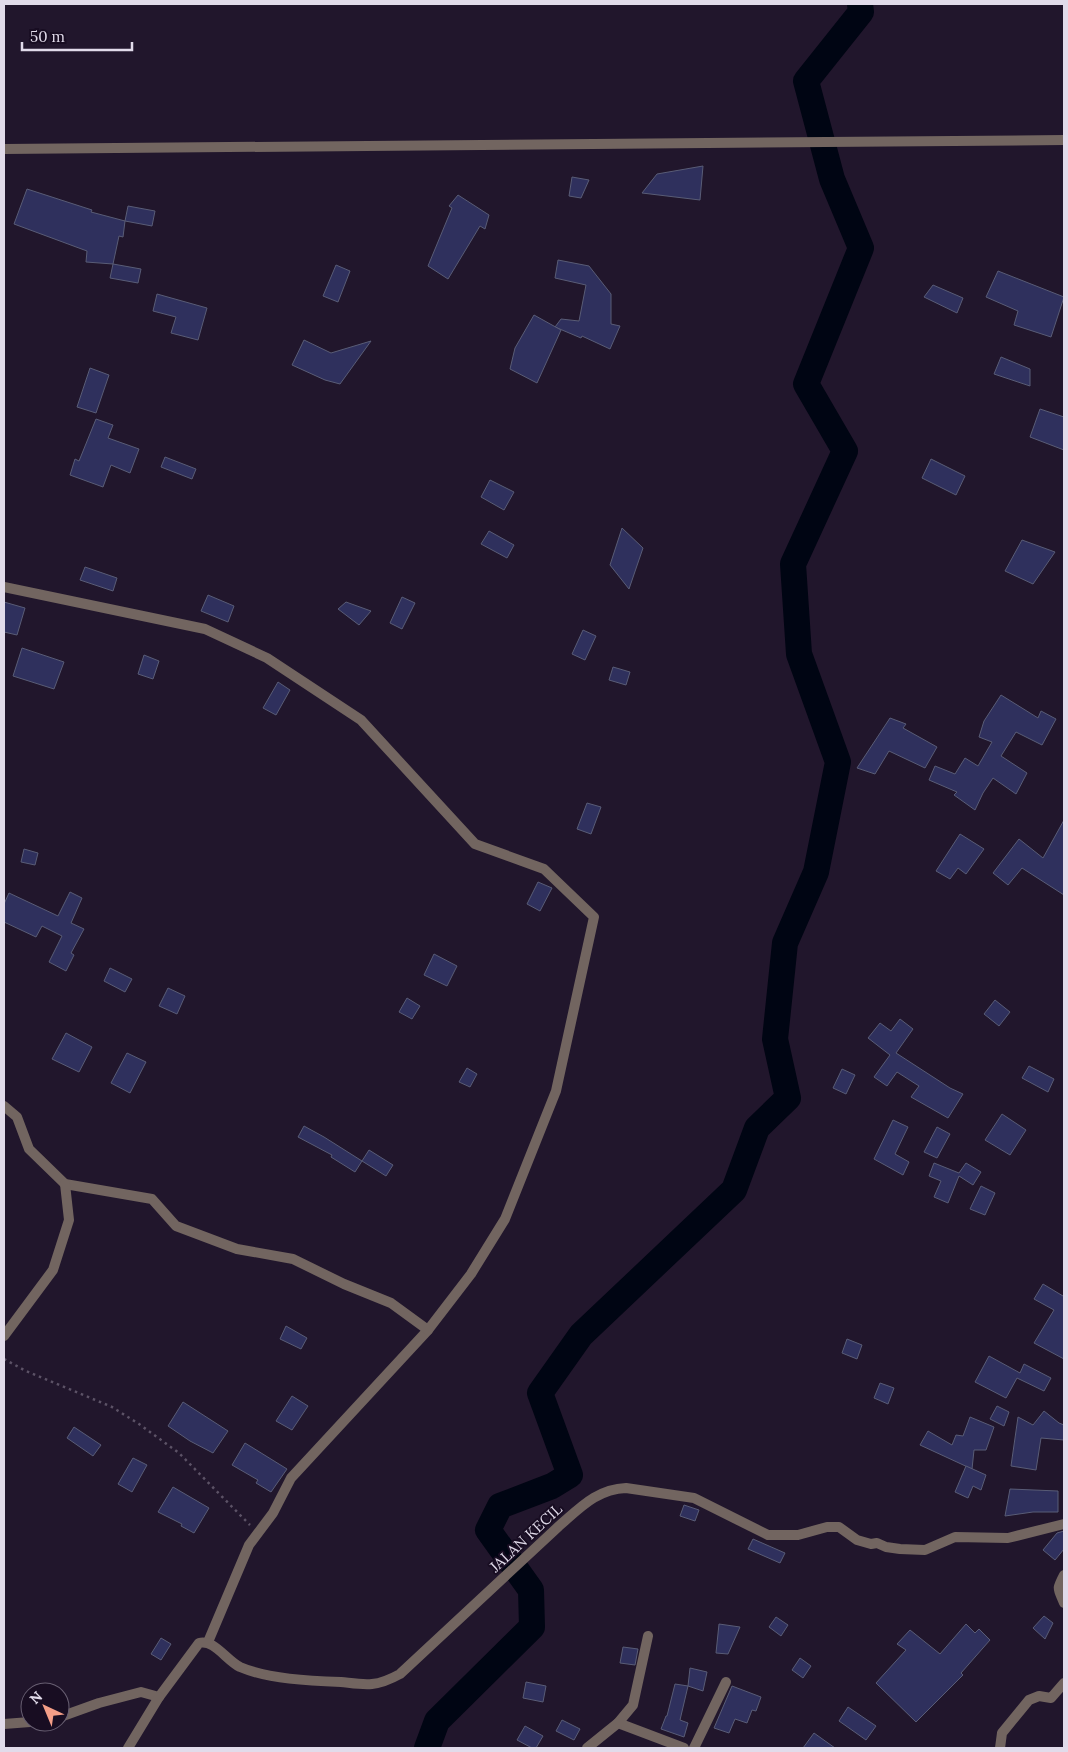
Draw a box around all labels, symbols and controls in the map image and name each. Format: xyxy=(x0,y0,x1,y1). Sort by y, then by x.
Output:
scale bar xyxy=(22,20,132,52)
text: 50 m xyxy=(30,27,65,46)
street label: JALAN KECIL xyxy=(485,1499,566,1577)
north arrow xyxy=(20,1682,70,1732)
text: N xyxy=(26,1687,46,1708)

